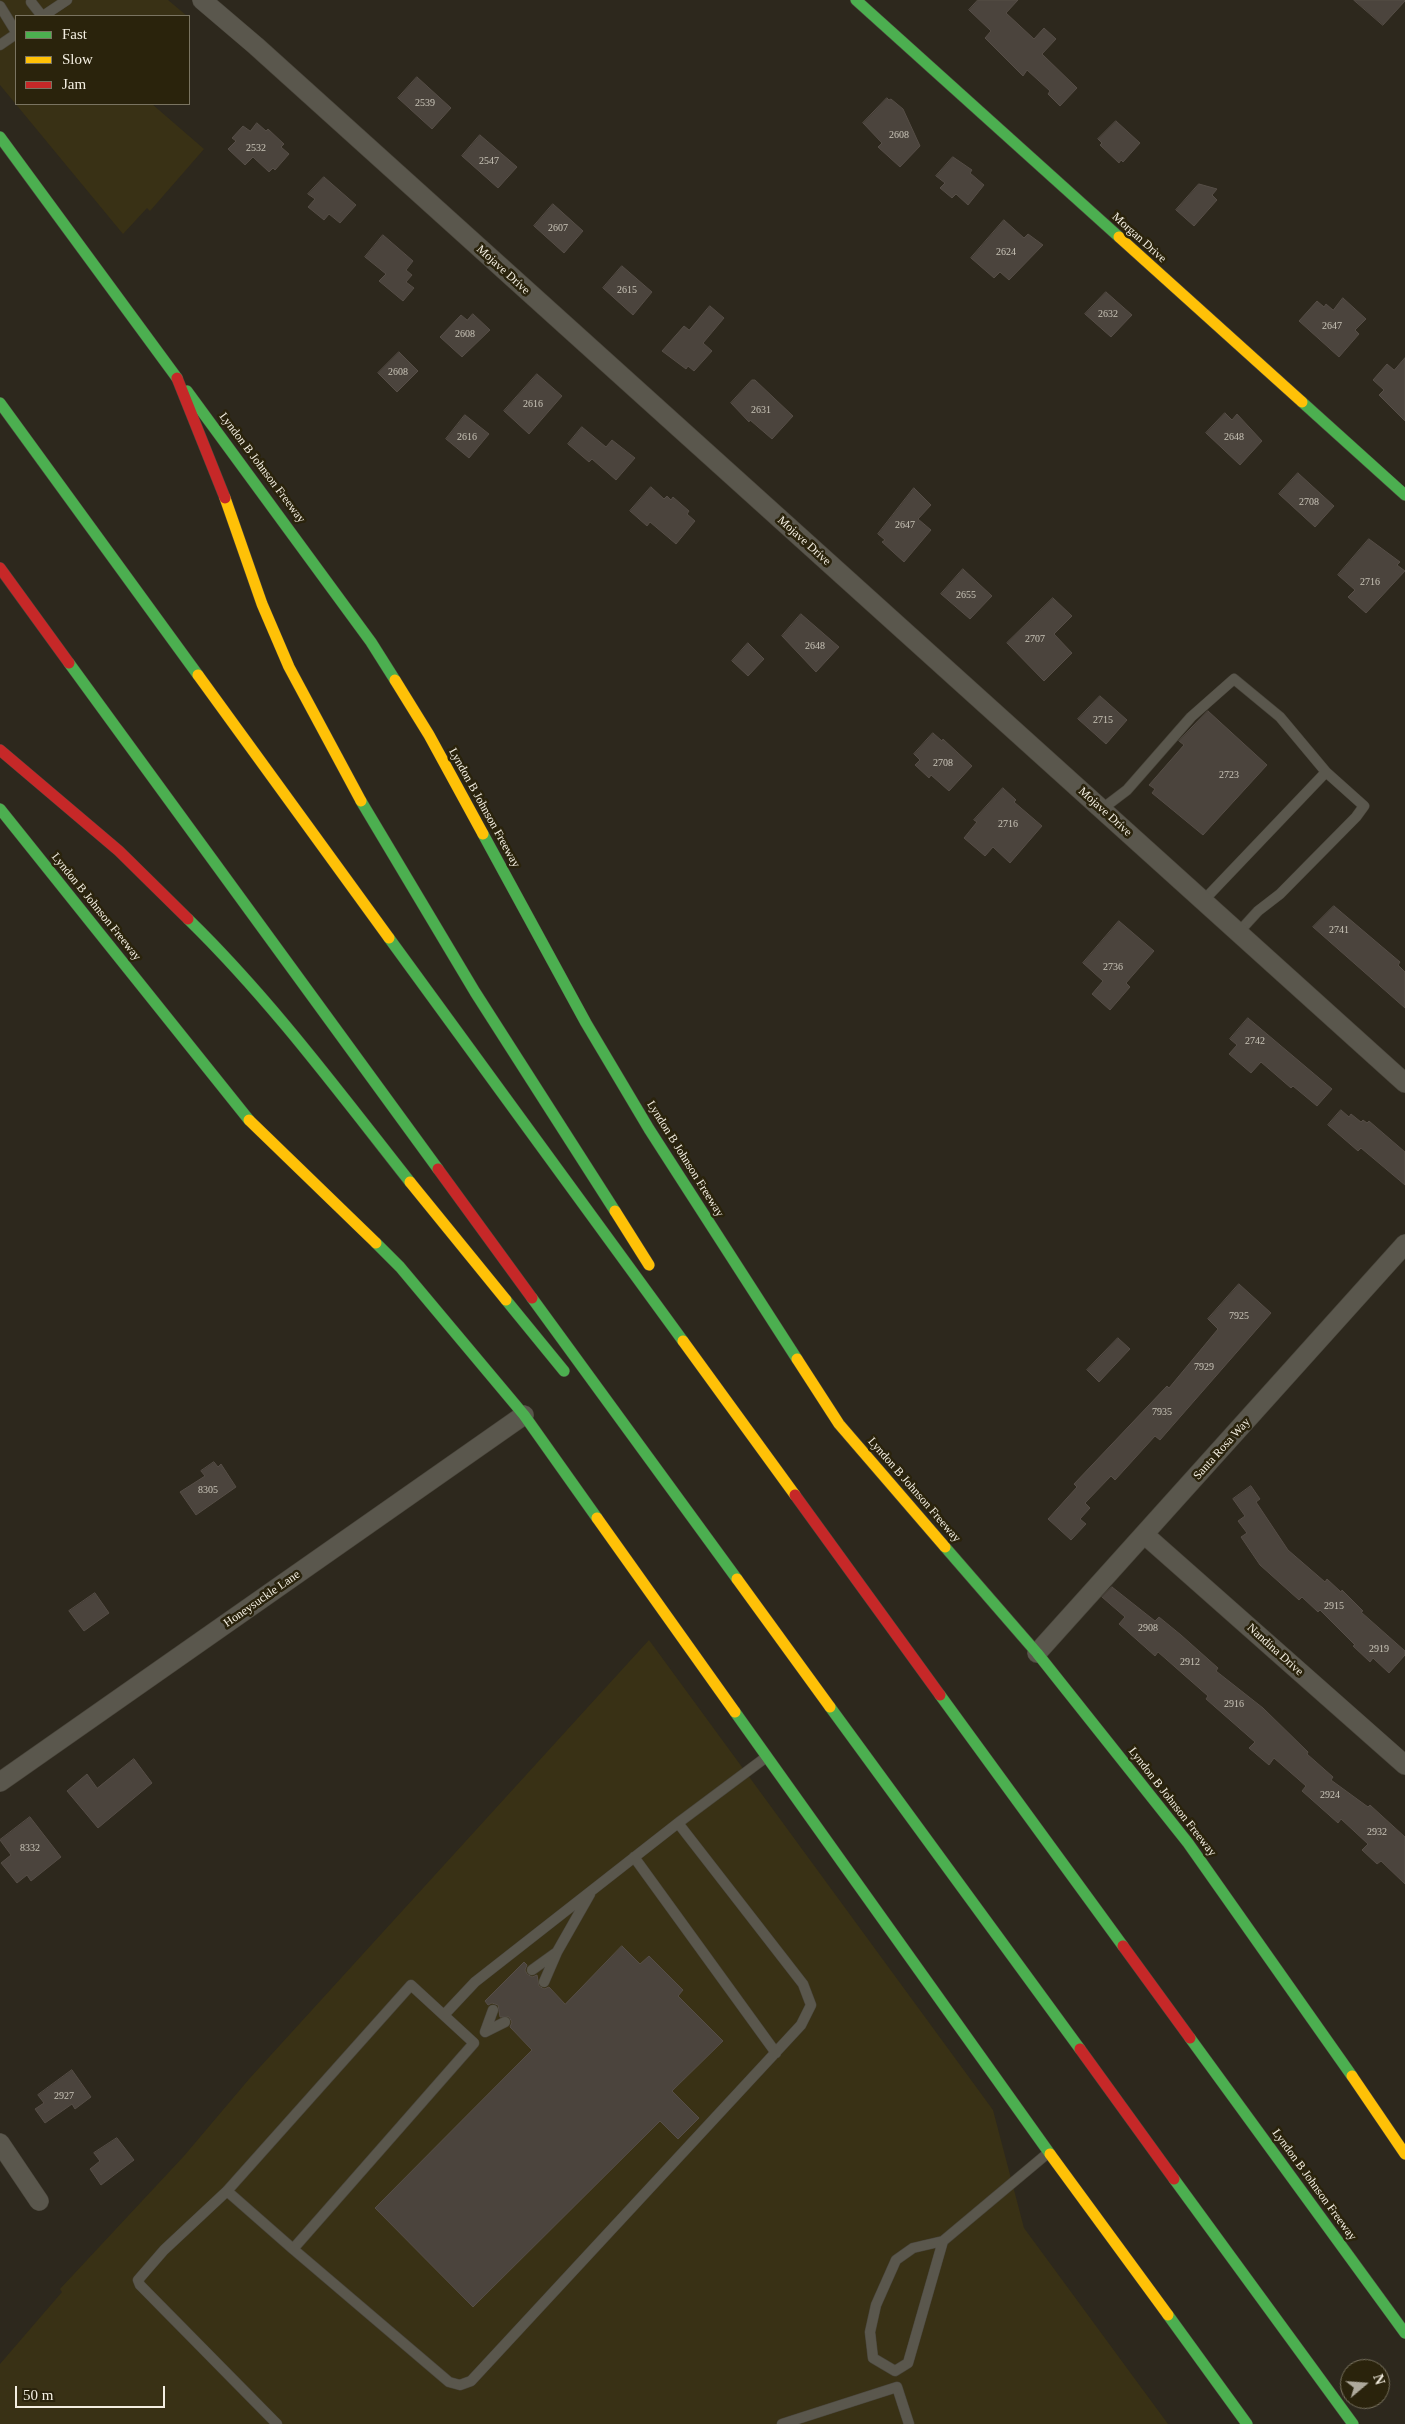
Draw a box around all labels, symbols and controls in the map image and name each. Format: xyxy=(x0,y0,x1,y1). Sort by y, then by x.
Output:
legend xyxy=(15,15,190,105)
text: Fast xyxy=(62,26,87,42)
text: Slow xyxy=(62,51,93,67)
text: Jam xyxy=(62,76,86,92)
house number: 2539 xyxy=(415,97,435,109)
house number: 2608 xyxy=(889,129,909,141)
house number: 2532 xyxy=(246,142,266,154)
house number: 2547 xyxy=(479,155,499,167)
street label: Morgan Drive xyxy=(1109,210,1169,266)
house number: 2607 xyxy=(548,222,568,234)
street label: Mojave Drive xyxy=(473,242,533,298)
house number: 2624 xyxy=(996,246,1016,258)
house number: 2615 xyxy=(617,284,637,296)
house number: 2632 xyxy=(1098,308,1118,320)
house number: 2647 xyxy=(1322,320,1342,332)
house number: 2608 xyxy=(455,328,475,340)
house number: 2608 xyxy=(388,366,408,378)
house number: 2616 xyxy=(523,398,543,410)
house number: 2631 xyxy=(751,404,771,416)
street label: Lyndon B Johnson Freeway xyxy=(216,410,308,526)
house number: 2616 xyxy=(457,431,477,443)
house number: 2648 xyxy=(1224,431,1244,443)
house number: 2708 xyxy=(1299,496,1319,508)
street label: Mojave Drive xyxy=(774,513,834,569)
house number: 2647 xyxy=(895,519,915,531)
house number: 2716 xyxy=(1360,576,1380,588)
house number: 2655 xyxy=(956,589,976,601)
house number: 2707 xyxy=(1025,633,1045,645)
house number: 2648 xyxy=(805,640,825,652)
house number: 2715 xyxy=(1093,714,1113,726)
street label: Lyndon B Johnson Freeway xyxy=(445,746,523,870)
house number: 2708 xyxy=(933,757,953,769)
house number: 2723 xyxy=(1219,769,1239,781)
street label: Mojave Drive xyxy=(1075,784,1135,840)
house number: 2716 xyxy=(998,818,1018,830)
street label: Lyndon B Johnson Freeway xyxy=(48,850,144,964)
house number: 2741 xyxy=(1329,924,1349,936)
house number: 2736 xyxy=(1103,961,1123,973)
house number: 2742 xyxy=(1245,1035,1265,1047)
street label: Lyndon B Johnson Freeway xyxy=(643,1098,727,1220)
house number: 7925 xyxy=(1229,1310,1249,1322)
house number: 7929 xyxy=(1194,1361,1214,1373)
house number: 7935 xyxy=(1152,1406,1172,1418)
street label: Santa Rosa Way xyxy=(1190,1415,1254,1483)
street label: Lyndon B Johnson Freeway xyxy=(865,1435,963,1545)
house number: 8305 xyxy=(198,1484,218,1496)
street label: Honeysuckle Lane xyxy=(221,1567,303,1631)
house number: 2915 xyxy=(1324,1600,1344,1612)
street label: Nandina Drive xyxy=(1244,1621,1306,1679)
house number: 2908 xyxy=(1138,1622,1158,1634)
house number: 2919 xyxy=(1369,1643,1389,1655)
house number: 2912 xyxy=(1180,1656,1200,1668)
house number: 2916 xyxy=(1224,1698,1244,1710)
street label: Lyndon B Johnson Freeway xyxy=(1125,1745,1219,1859)
house number: 2924 xyxy=(1320,1789,1340,1801)
house number: 2932 xyxy=(1367,1826,1387,1838)
house number: 8332 xyxy=(20,1842,40,1854)
house number: 2927 xyxy=(54,2090,74,2102)
street label: Lyndon B Johnson Freeway xyxy=(1269,2126,1359,2244)
north arrow xyxy=(1340,2359,1390,2409)
text: N xyxy=(1370,2372,1387,2387)
scale bar xyxy=(18,2376,168,2408)
text: 50 m xyxy=(23,2387,53,2403)

